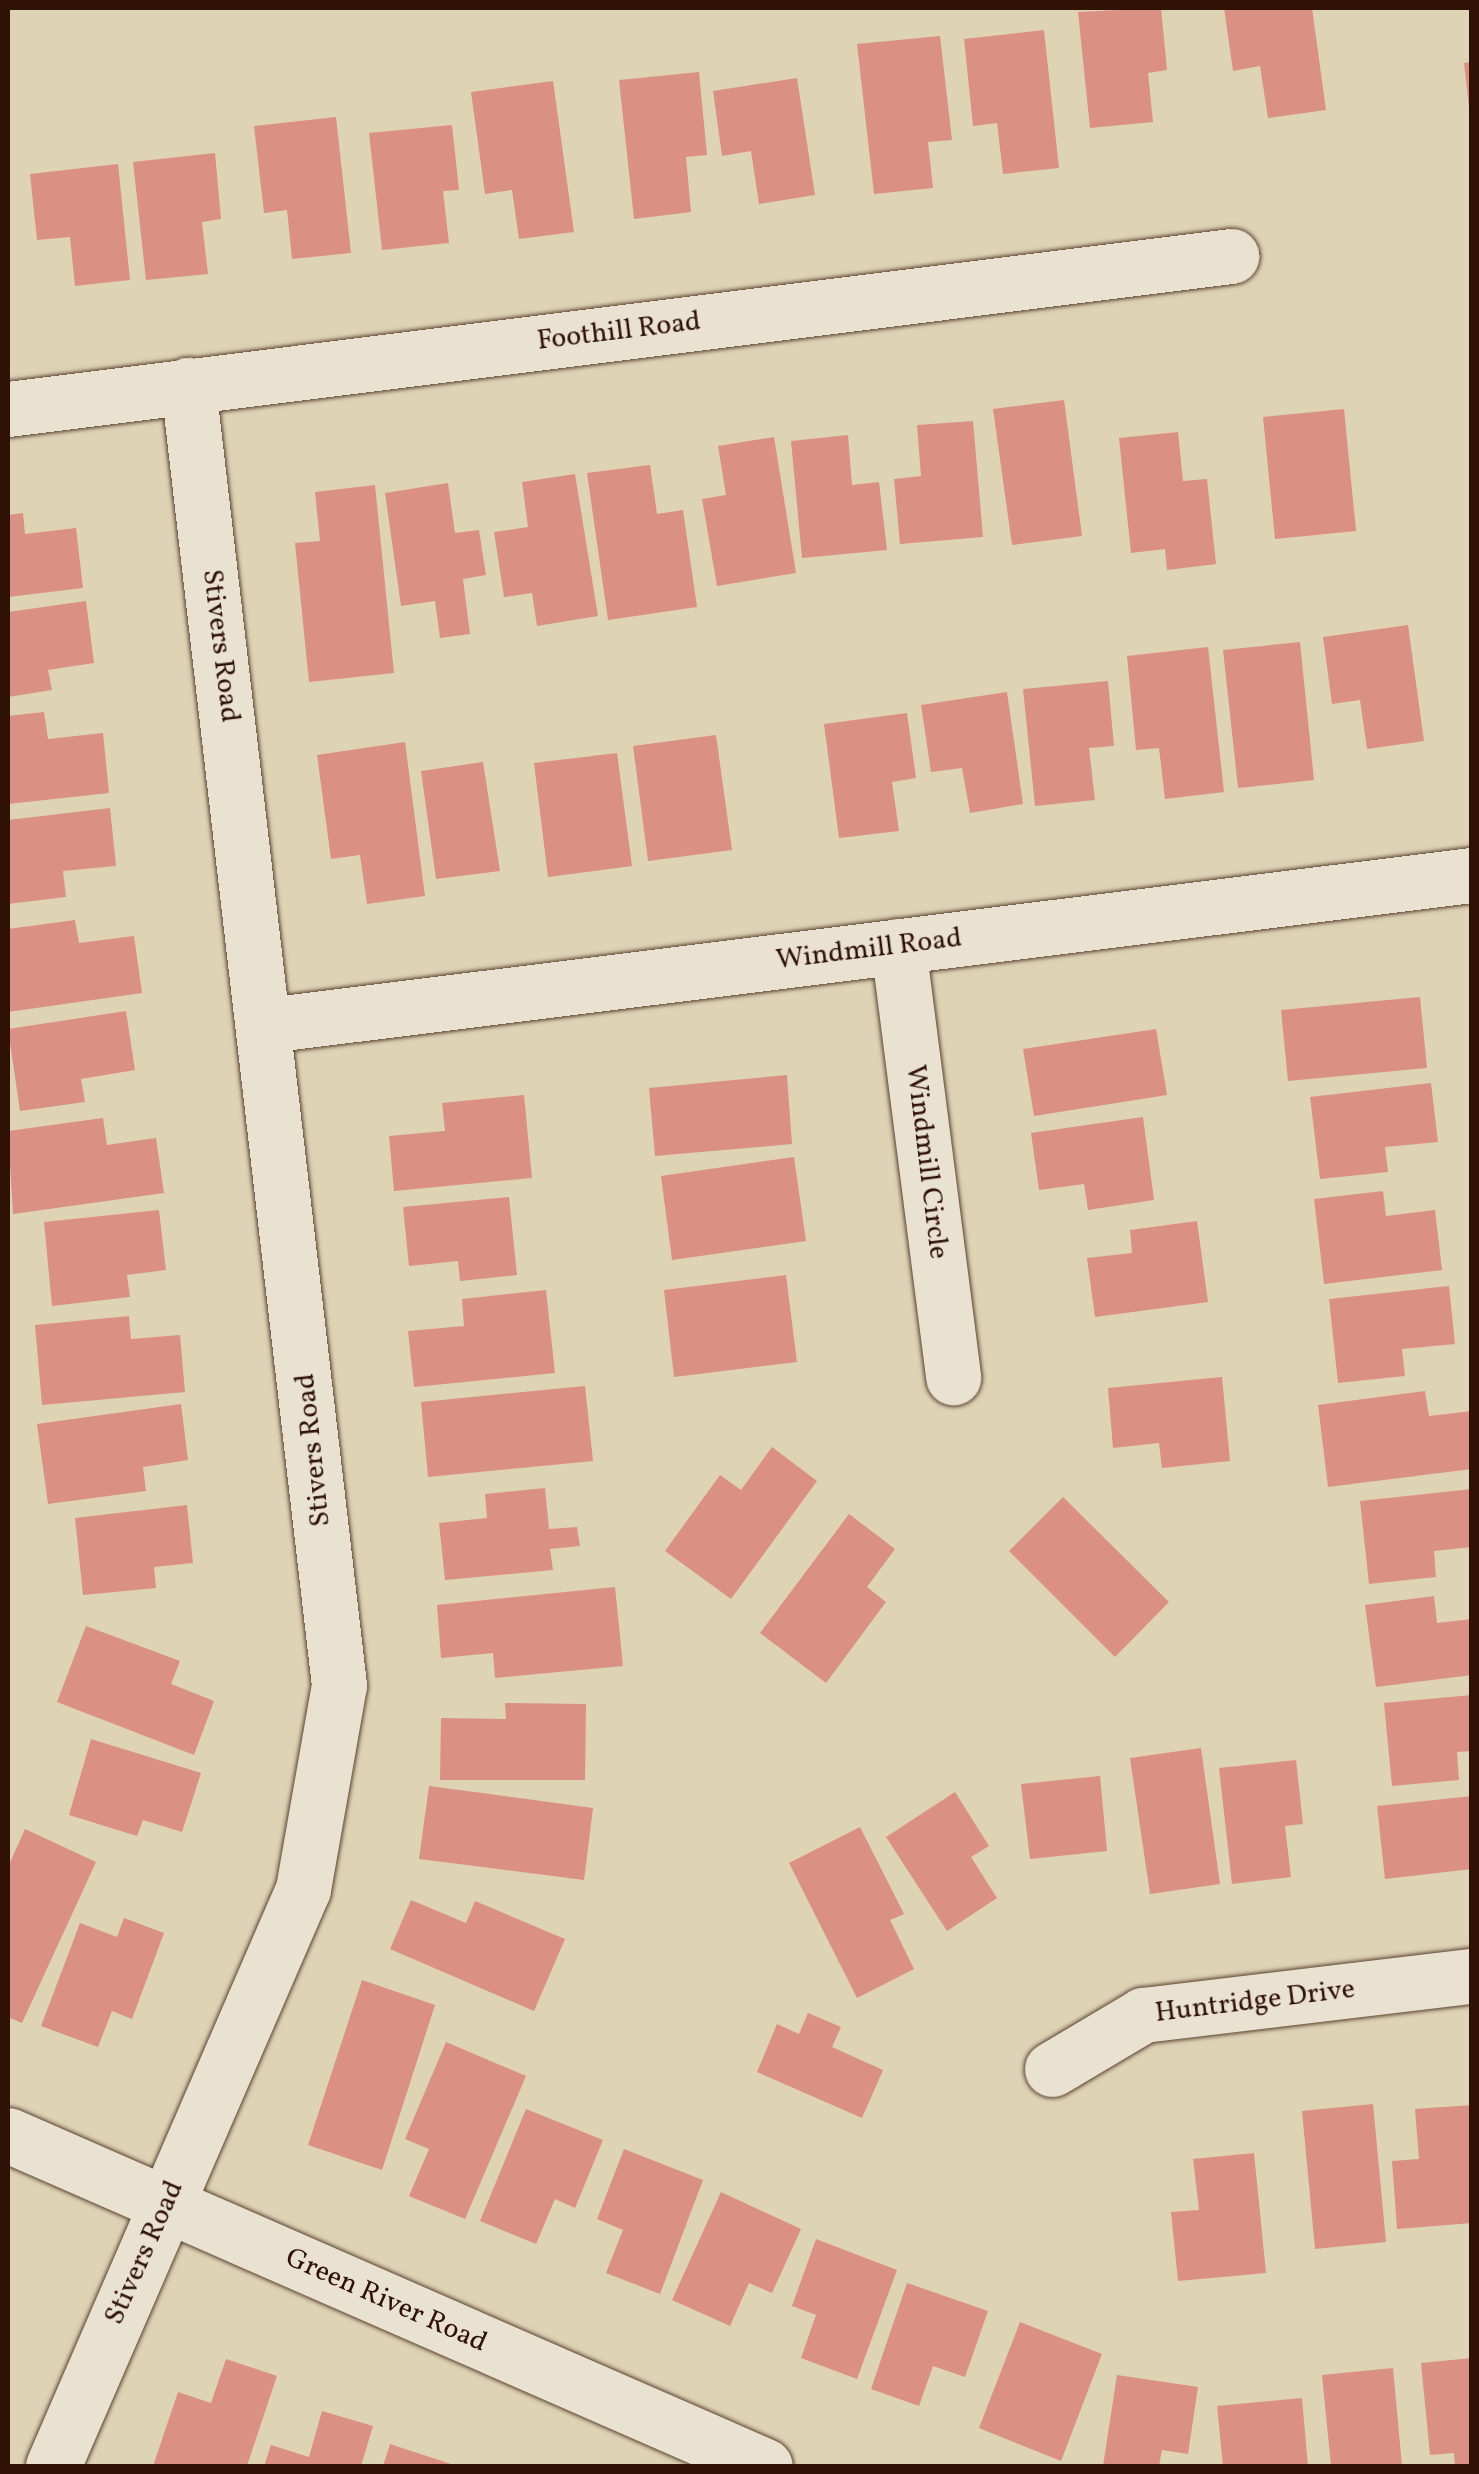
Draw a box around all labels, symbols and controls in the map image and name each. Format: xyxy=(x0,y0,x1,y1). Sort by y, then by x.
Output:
street label: Foothill Road xyxy=(535,305,703,359)
street label: Stivers Road xyxy=(194,568,246,724)
street label: Windmill Road xyxy=(774,922,964,978)
street label: Windmill Circle xyxy=(897,1063,955,1261)
street label: Stivers Road xyxy=(289,1372,339,1528)
street label: Huntridge Drive xyxy=(1153,1973,1357,2031)
street label: Stivers Road xyxy=(98,2176,192,2330)
street label: Green River Road xyxy=(280,2242,492,2360)

